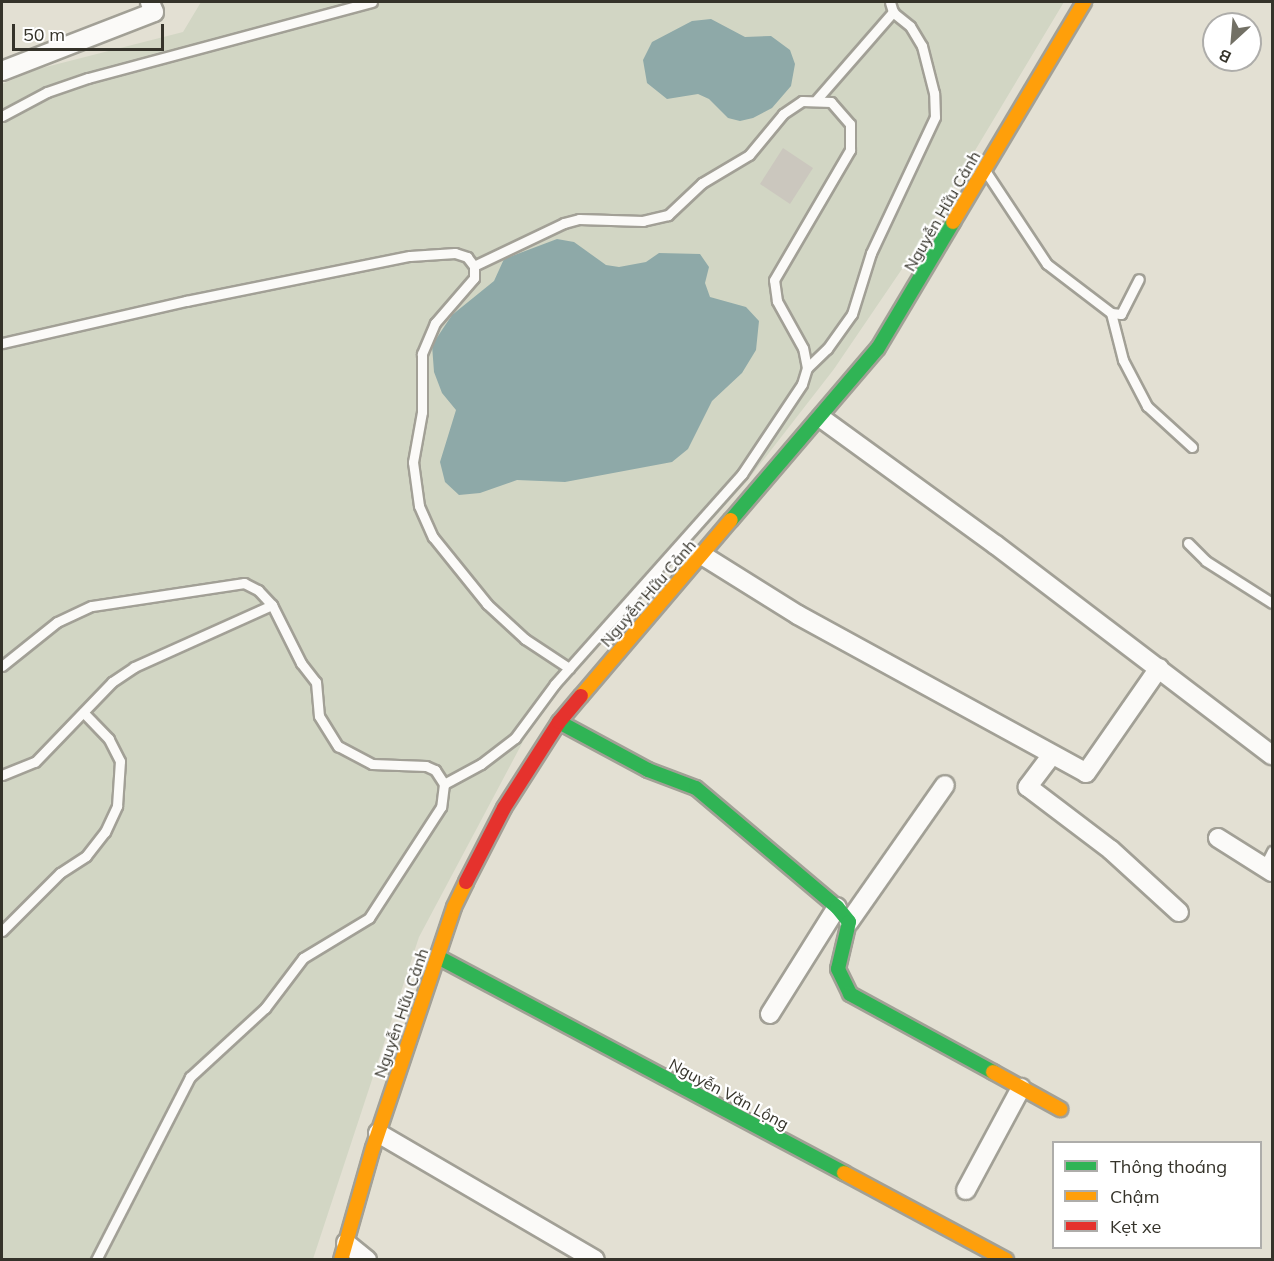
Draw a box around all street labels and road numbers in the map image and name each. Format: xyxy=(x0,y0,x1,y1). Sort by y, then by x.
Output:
street label: Nguyễn Hữu Cảnh xyxy=(900,147,984,275)
street label: Nguyễn Hữu Cảnh xyxy=(596,536,700,650)
street label: Nguyễn Hữu Cảnh xyxy=(370,946,432,1080)
street label: Nguyễn Văn Lộng xyxy=(666,1054,792,1134)

